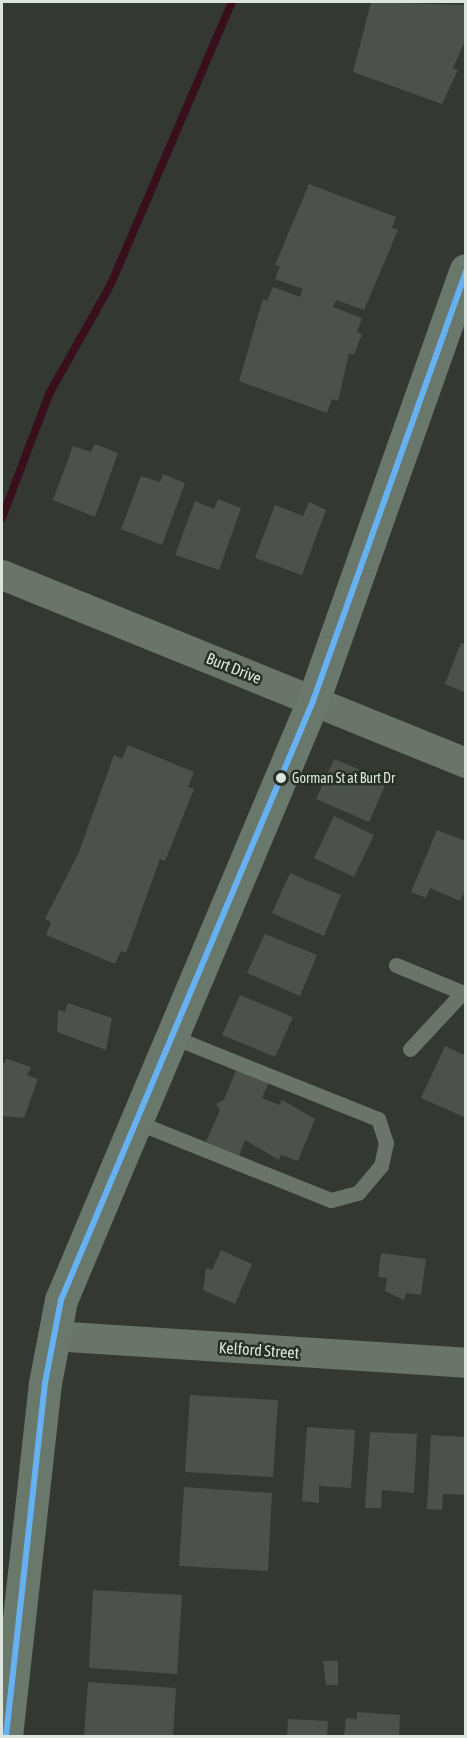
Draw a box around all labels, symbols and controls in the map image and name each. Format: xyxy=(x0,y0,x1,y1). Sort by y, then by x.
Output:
street label: Burt Drive xyxy=(204,648,264,688)
place label: Gorman St at Burt Dr xyxy=(292,770,395,786)
marker: Gorman St at Burt Dr xyxy=(275,772,287,784)
street label: Kelford Street xyxy=(218,1338,300,1362)

